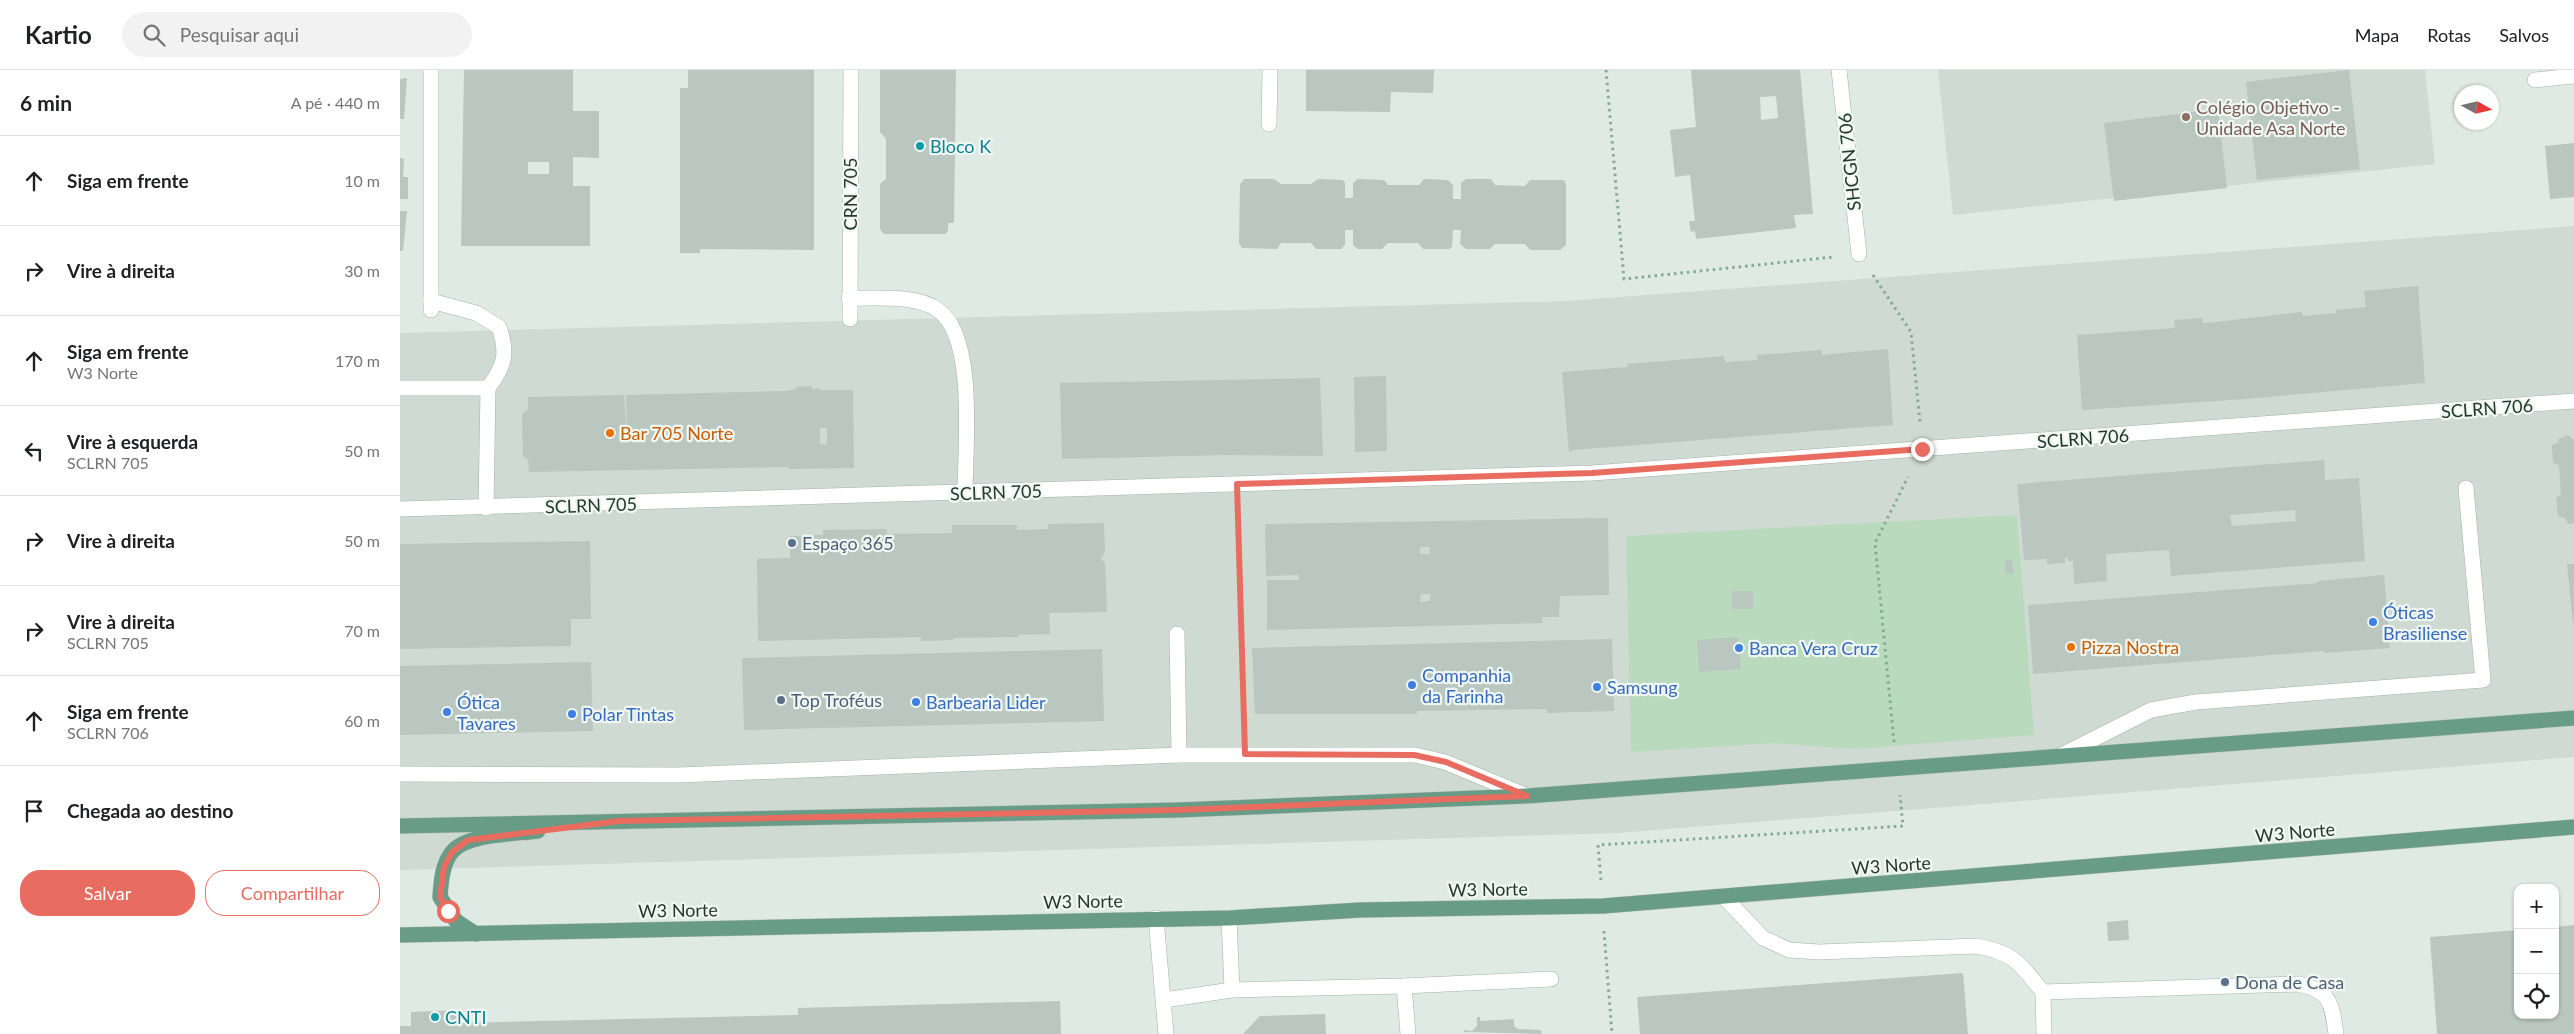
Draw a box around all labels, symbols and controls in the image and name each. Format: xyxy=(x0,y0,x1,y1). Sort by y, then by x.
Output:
search box xyxy=(122,12,472,57)
text: Kartio xyxy=(25,20,92,49)
icon: search xyxy=(140,21,168,49)
text: Pesquisar aqui xyxy=(180,23,299,46)
text: Mapa xyxy=(2355,24,2399,46)
text: Rotas xyxy=(2427,24,2471,46)
text: Salvos xyxy=(2499,24,2549,46)
north arrow xyxy=(2454,85,2499,130)
text: 6 min xyxy=(20,90,72,115)
text: A pé · 440 m xyxy=(291,93,380,112)
place label: Colégio Objetivo - Unidade Asa Norte xyxy=(2196,96,2346,139)
marker: Colégio Objetivo - Unidade Asa Norte xyxy=(2180,111,2192,123)
street label: SHCGN 706 xyxy=(1833,112,1865,212)
place label: Bloco K xyxy=(930,135,991,157)
marker: Bloco K xyxy=(914,140,926,152)
street label: CRN 705 xyxy=(839,158,861,230)
icon: ahead xyxy=(20,167,48,195)
text: Siga em frente xyxy=(67,169,189,192)
text: 10 m xyxy=(344,171,380,190)
icon: right xyxy=(20,257,48,285)
text: Vire à direita xyxy=(67,259,175,282)
text: 30 m xyxy=(344,261,380,280)
text: Siga em frente xyxy=(67,340,189,363)
icon: ahead xyxy=(20,347,48,375)
text: 170 m xyxy=(335,351,380,370)
text: W3 Norte xyxy=(67,363,138,382)
street label: SCLRN 706 xyxy=(2440,394,2534,422)
place label: Bar 705 Norte xyxy=(620,422,733,444)
street label: SCLRN 706 xyxy=(2036,424,2130,452)
marker: Bar 705 Norte xyxy=(604,427,616,439)
text: Vire à esquerda xyxy=(67,430,198,453)
icon: left xyxy=(20,437,48,465)
route end xyxy=(1911,438,1934,461)
text: 50 m xyxy=(344,441,380,460)
text: SCLRN 705 xyxy=(67,453,149,472)
street label: SCLRN 705 xyxy=(950,479,1042,505)
street label: SCLRN 705 xyxy=(545,492,637,518)
icon: right xyxy=(20,527,48,555)
text: Vire à direita xyxy=(67,529,175,552)
text: 50 m xyxy=(344,531,380,550)
place label: Espaço 365 xyxy=(802,532,894,554)
marker: Espaço 365 xyxy=(786,537,798,549)
place label: Óticas Brasiliense xyxy=(2383,601,2467,644)
text: Vire à direita xyxy=(67,610,175,633)
marker: Óticas Brasiliense xyxy=(2367,616,2379,628)
icon: right xyxy=(20,617,48,645)
text: 70 m xyxy=(344,621,380,640)
text: SCLRN 705 xyxy=(67,633,149,652)
place label: Pizza Nostra xyxy=(2081,636,2179,658)
place label: Banca Vera Cruz xyxy=(1749,637,1878,659)
marker: Pizza Nostra xyxy=(2065,641,2077,653)
marker: Banca Vera Cruz xyxy=(1733,642,1745,654)
place label: Companhia da Farinha xyxy=(1422,664,1511,707)
place label: Samsung xyxy=(1607,676,1678,698)
marker: Companhia da Farinha xyxy=(1406,679,1418,691)
marker: Samsung xyxy=(1591,681,1603,693)
place label: Top Troféus xyxy=(791,689,882,711)
place label: Ótica Tavares xyxy=(457,691,516,734)
place label: Barbearia Lider xyxy=(926,691,1046,713)
marker: Top Troféus xyxy=(775,694,787,706)
marker: Barbearia Lider xyxy=(910,696,922,708)
text: Siga em frente xyxy=(67,700,189,723)
place label: Polar Tintas xyxy=(582,703,674,725)
marker: Ótica Tavares xyxy=(441,706,453,718)
icon: ahead xyxy=(20,707,48,735)
marker: Polar Tintas xyxy=(566,708,578,720)
text: 60 m xyxy=(344,711,380,730)
text: SCLRN 706 xyxy=(67,723,149,742)
icon: arrive xyxy=(20,797,48,825)
text: Chegada ao destino xyxy=(67,799,233,822)
street label: W3 Norte xyxy=(2254,818,2336,846)
street label: W3 Norte xyxy=(1850,851,1932,879)
button: Salvar xyxy=(20,870,195,916)
button: Compartilhar xyxy=(205,870,380,916)
street label: W3 Norte xyxy=(1448,877,1528,901)
map controls xyxy=(2514,884,2559,1019)
button: + xyxy=(2514,884,2559,929)
street label: W3 Norte xyxy=(1043,889,1123,913)
street label: W3 Norte xyxy=(638,898,718,922)
route start xyxy=(437,900,460,923)
button: − xyxy=(2514,929,2559,974)
place label: Dona de Casa xyxy=(2235,971,2344,993)
button: locate xyxy=(2514,974,2559,1019)
marker: Dona de Casa xyxy=(2219,976,2231,988)
place label: CNTI xyxy=(445,1006,486,1028)
marker: CNTI xyxy=(429,1011,441,1023)

